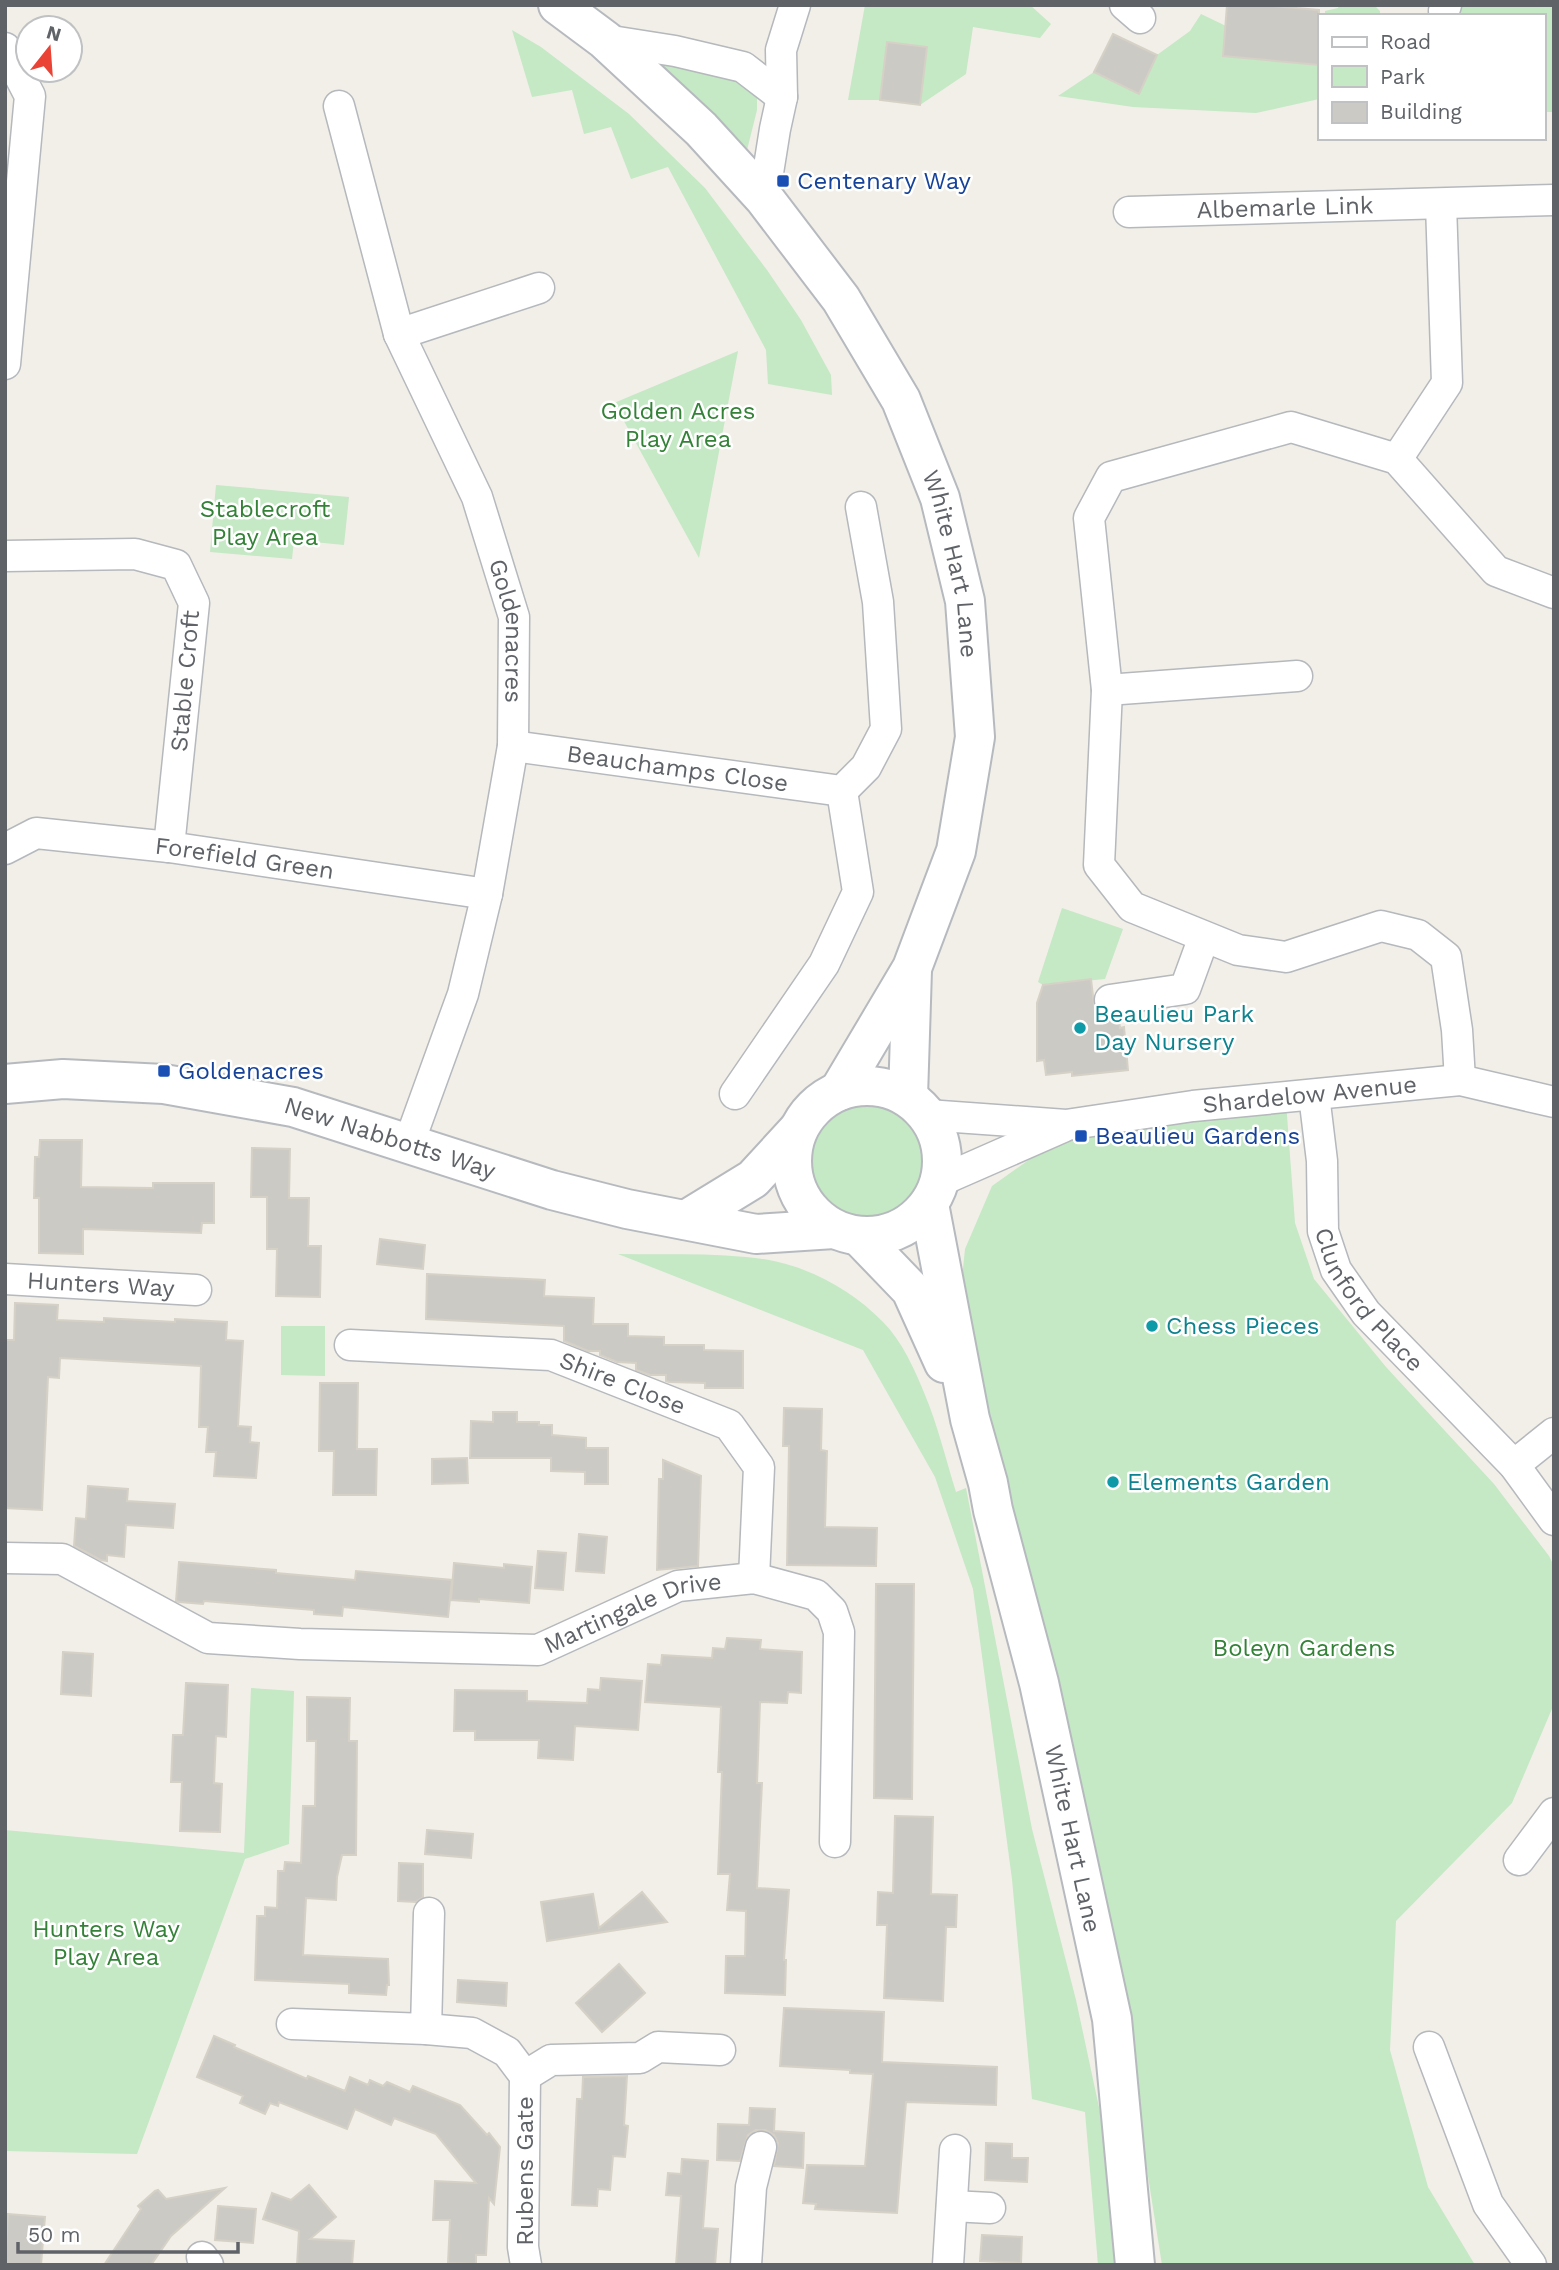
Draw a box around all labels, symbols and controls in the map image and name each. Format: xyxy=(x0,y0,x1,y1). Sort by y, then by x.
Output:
north arrow xyxy=(14,14,84,84)
legend xyxy=(1318,14,1545,140)
text: N xyxy=(44,20,64,46)
text: Road xyxy=(1380,29,1431,54)
text: Park xyxy=(1380,64,1425,89)
text: Building xyxy=(1380,99,1462,124)
place label: Centenary Way xyxy=(797,167,972,195)
marker: Centenary Way xyxy=(775,173,791,189)
street label: Albemarle Link xyxy=(1196,191,1374,224)
park label: Golden Acres Play Area xyxy=(600,397,756,453)
street label: White Hart Lane xyxy=(916,466,983,659)
park label: Stablecroft Play Area xyxy=(200,495,330,551)
street label: Goldenacres xyxy=(483,556,528,703)
street label: Stable Croft xyxy=(165,609,205,753)
street label: Beauchamps Close xyxy=(565,739,790,798)
street label: Forefield Green xyxy=(154,832,336,885)
place label: Beaulieu Park Day Nursery xyxy=(1094,1000,1254,1056)
marker: Beaulieu Park Day Nursery xyxy=(1072,1020,1088,1036)
place label: Goldenacres xyxy=(178,1057,324,1085)
marker: Goldenacres xyxy=(156,1063,172,1079)
street label: Shardelow Avenue xyxy=(1201,1070,1418,1119)
street label: New Nabbotts Way xyxy=(281,1091,500,1185)
place label: Beaulieu Gardens xyxy=(1095,1122,1300,1150)
marker: Beaulieu Gardens xyxy=(1073,1128,1089,1144)
street label: Clunford Place xyxy=(1309,1224,1429,1377)
street label: Hunters Way xyxy=(26,1266,176,1303)
place label: Chess Pieces xyxy=(1166,1312,1319,1340)
marker: Chess Pieces xyxy=(1144,1318,1160,1334)
street label: Shire Close xyxy=(555,1346,689,1420)
place label: Elements Garden xyxy=(1127,1468,1330,1496)
marker: Elements Garden xyxy=(1105,1474,1121,1490)
street label: Martingale Drive xyxy=(539,1568,723,1659)
park label: Boleyn Gardens xyxy=(1213,1634,1395,1662)
street label: White Hart Lane xyxy=(1039,1742,1107,1935)
park label: Hunters Way Play Area xyxy=(32,1915,180,1971)
street label: Rubens Gate xyxy=(511,2096,539,2246)
scale bar xyxy=(18,2210,238,2254)
text: 50 m xyxy=(28,2222,80,2247)

